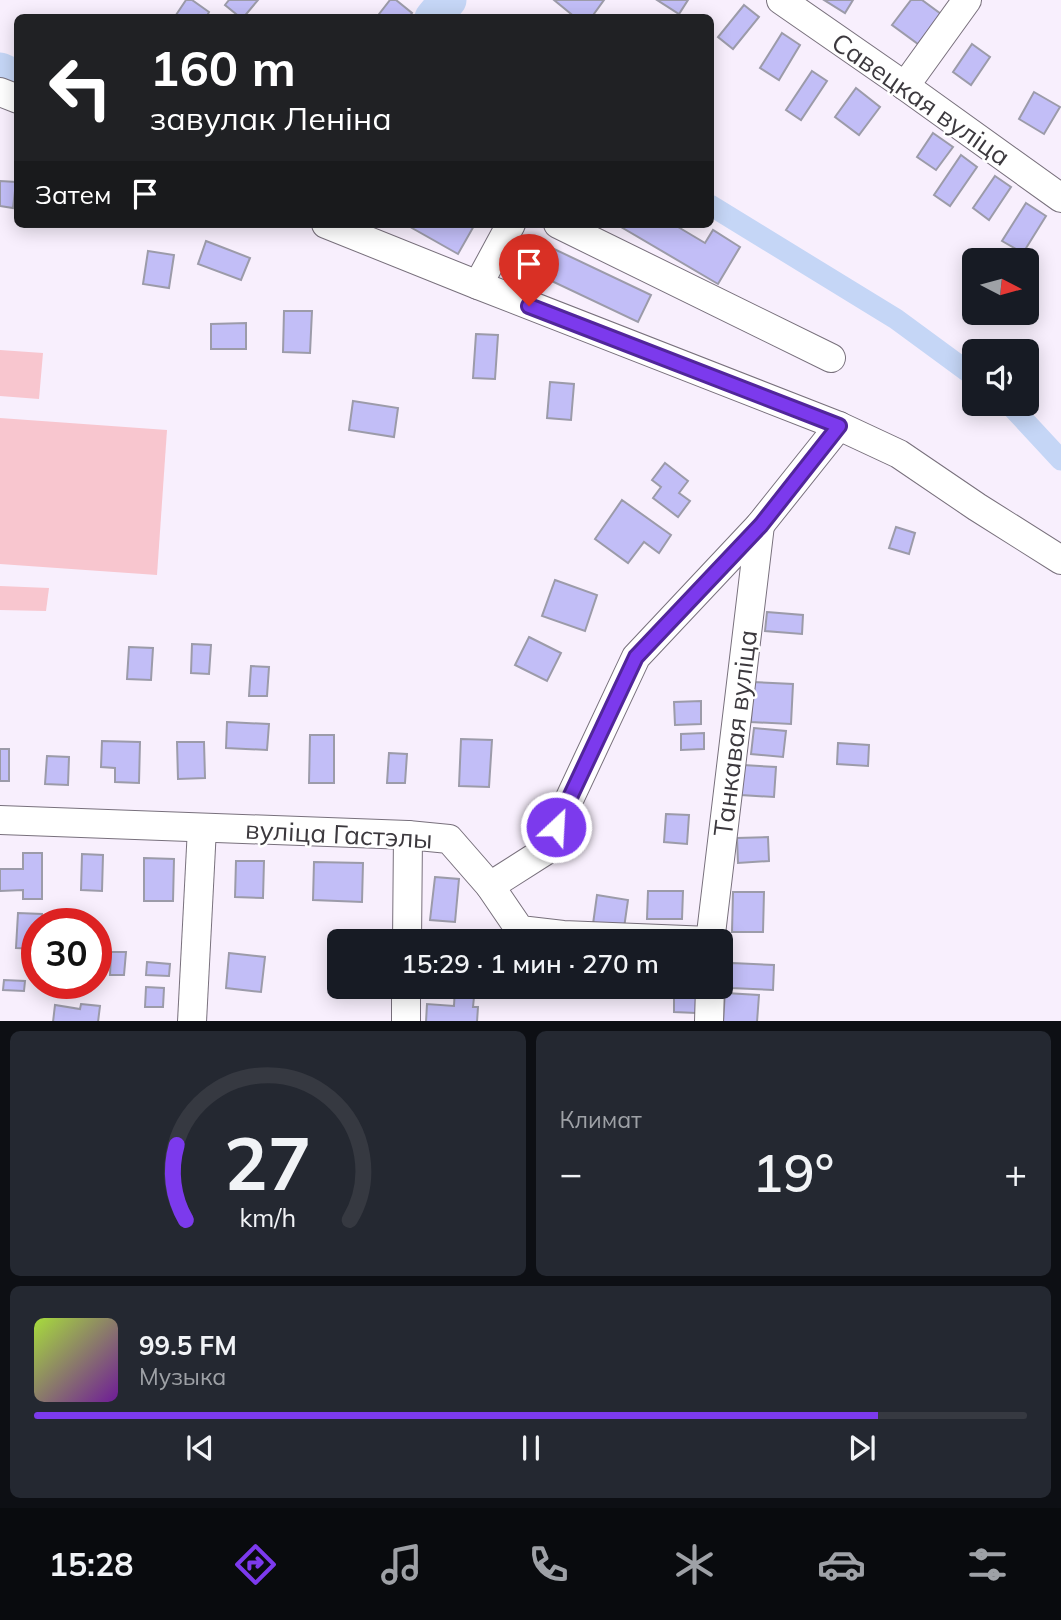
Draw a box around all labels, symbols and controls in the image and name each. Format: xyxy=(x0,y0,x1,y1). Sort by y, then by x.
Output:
street label: Савецкая вуліца xyxy=(825,25,1017,173)
text: 160 m xyxy=(150,37,296,98)
icon: left xyxy=(35,42,126,133)
text: завулак Леніна xyxy=(150,98,392,138)
icon: arrive xyxy=(126,175,164,213)
text: Затем xyxy=(35,178,112,211)
pin xyxy=(499,234,559,306)
icon: arrive xyxy=(510,245,548,283)
north arrow xyxy=(962,248,1040,326)
map controls xyxy=(962,248,1039,416)
button: sound xyxy=(962,339,1039,416)
street label: Танкавая вуліца xyxy=(706,628,764,838)
position arrow xyxy=(519,790,593,864)
street label: вуліца Гастэлы xyxy=(244,813,434,855)
speed limit sign: 30 xyxy=(21,908,112,999)
text: 15:29 · 1 мин · 270 m xyxy=(401,947,659,980)
text: Климат xyxy=(560,1105,642,1134)
text: 27 xyxy=(224,1117,311,1208)
text: 19° xyxy=(752,1140,834,1205)
text: − xyxy=(560,1149,582,1197)
text: + xyxy=(1004,1149,1027,1197)
text: km/h xyxy=(239,1201,296,1232)
text: 99.5 FM xyxy=(139,1329,237,1362)
text: Музыка xyxy=(139,1362,226,1391)
icon: previous xyxy=(181,1429,219,1467)
icon: pause xyxy=(512,1429,550,1467)
icon: next xyxy=(843,1429,881,1467)
icon: directions xyxy=(231,1540,280,1589)
icon: music xyxy=(377,1540,426,1589)
icon: phone xyxy=(524,1540,573,1589)
icon: climate xyxy=(670,1540,719,1589)
icon: car xyxy=(817,1540,866,1589)
icon: filters xyxy=(963,1540,1012,1589)
text: 15:28 xyxy=(49,1544,133,1584)

